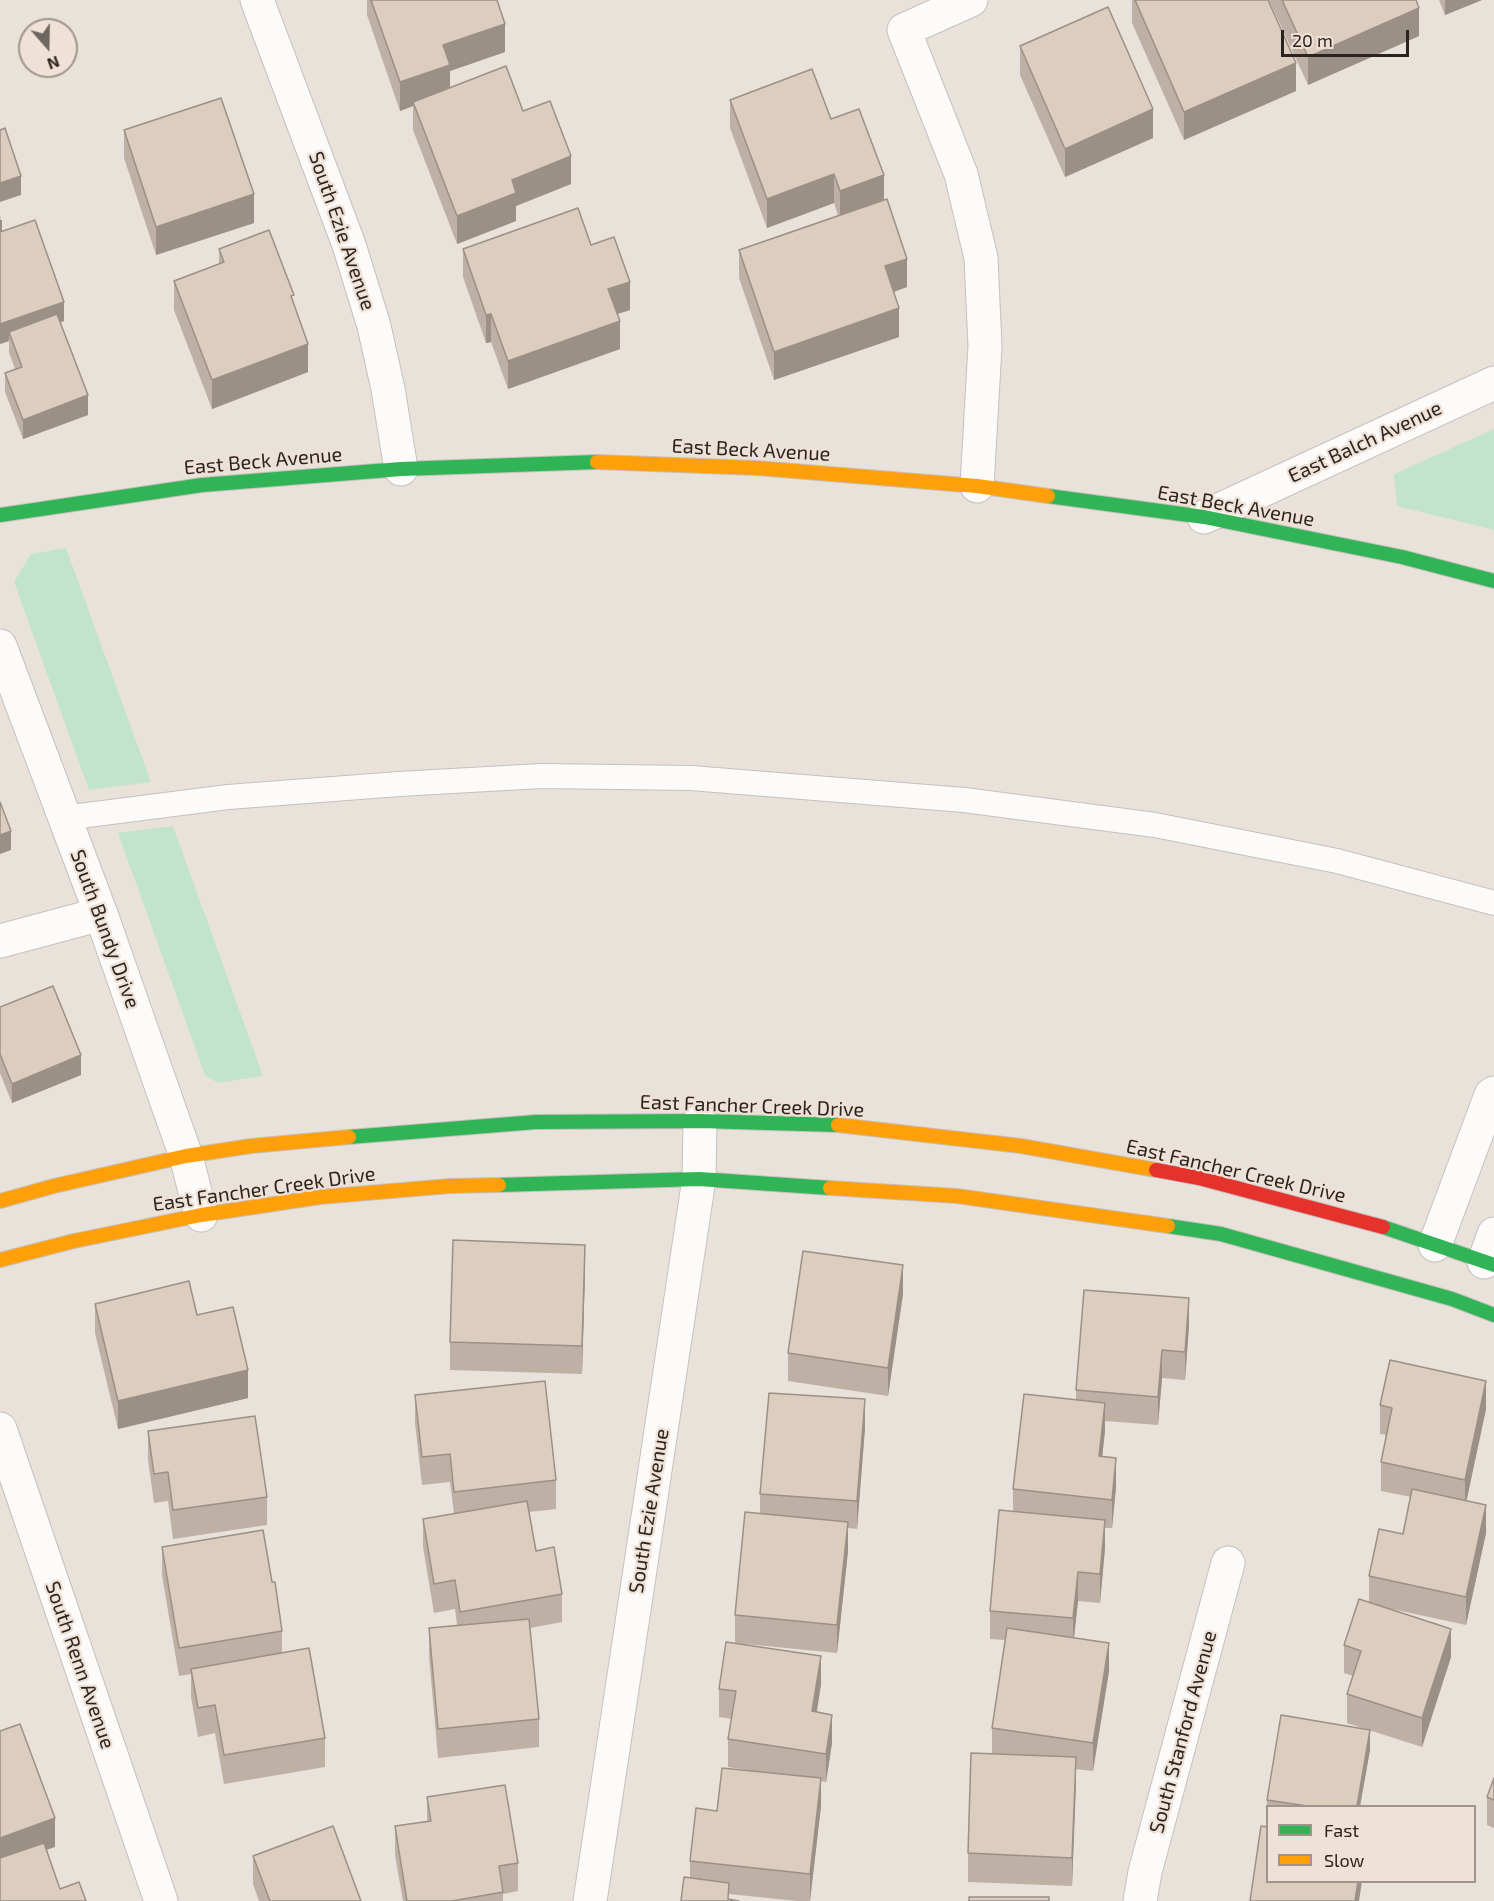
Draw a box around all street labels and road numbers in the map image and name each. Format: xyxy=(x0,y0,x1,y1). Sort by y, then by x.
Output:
street label: South Ezie Avenue xyxy=(304,148,380,314)
street label: East Balch Avenue xyxy=(1284,396,1446,488)
street label: East Beck Avenue xyxy=(671,434,831,466)
street label: East Beck Avenue xyxy=(183,442,343,480)
street label: East Beck Avenue xyxy=(1156,480,1316,532)
street label: South Bundy Drive xyxy=(65,846,145,1012)
street label: East Fancher Creek Drive xyxy=(639,1090,865,1122)
street label: East Fancher Creek Drive xyxy=(1124,1134,1348,1208)
street label: East Fancher Creek Drive xyxy=(151,1161,377,1217)
street label: South Ezie Avenue xyxy=(624,1427,674,1595)
street label: South Renn Avenue xyxy=(40,1578,120,1752)
street label: South Stanford Avenue xyxy=(1144,1628,1222,1836)

